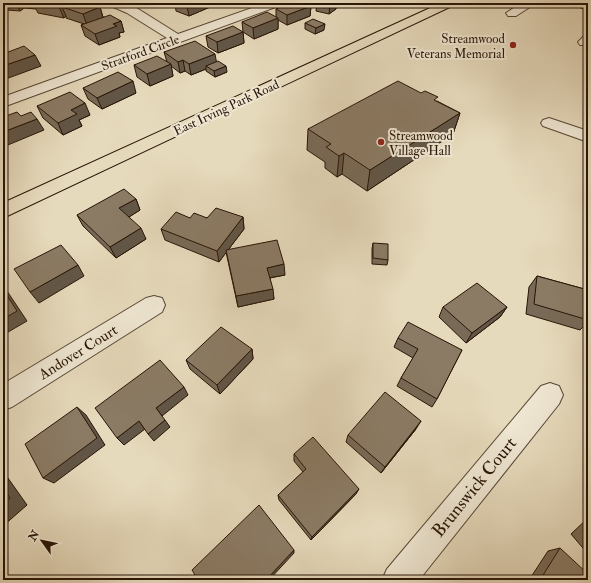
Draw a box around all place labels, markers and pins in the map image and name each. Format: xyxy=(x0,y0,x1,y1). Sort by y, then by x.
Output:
place label: Streamwood Veterans Memorial xyxy=(407,31,506,62)
marker: Streamwood Veterans Memorial xyxy=(508,40,518,50)
place label: Streamwood Village Hall xyxy=(389,128,453,159)
marker: Streamwood Village Hall xyxy=(376,137,386,147)

